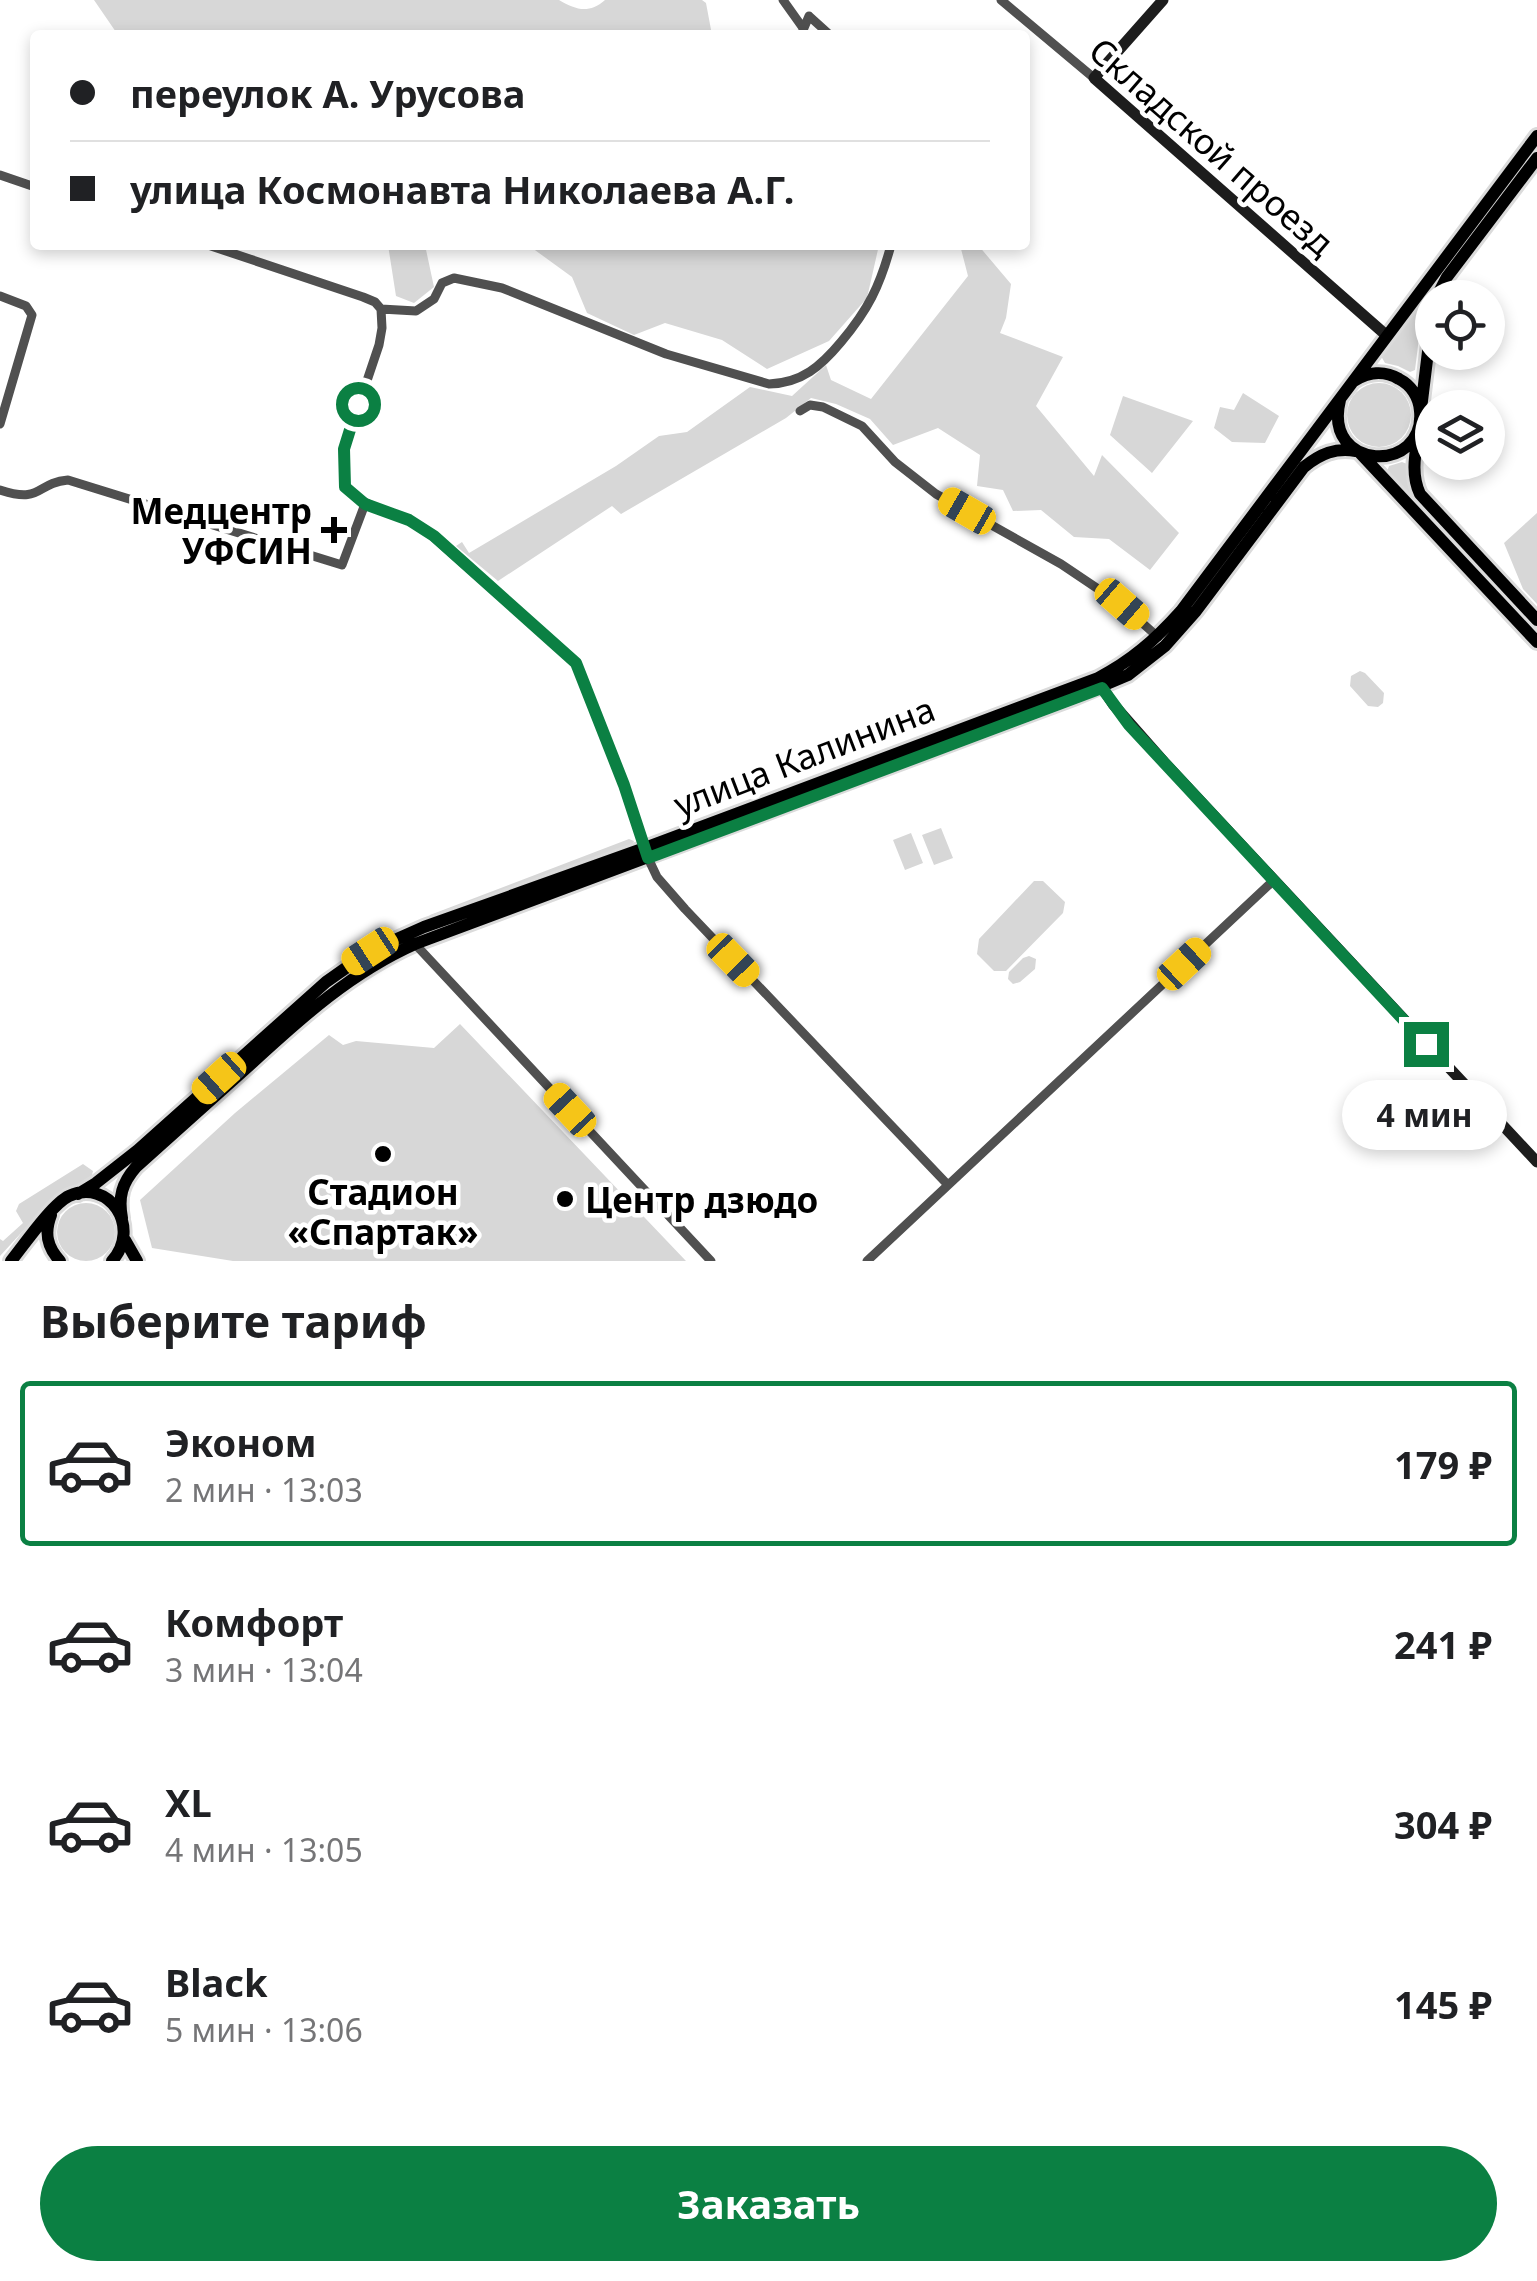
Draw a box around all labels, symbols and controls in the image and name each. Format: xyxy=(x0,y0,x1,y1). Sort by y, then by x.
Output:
street label: Складской проезд xyxy=(1080,27,1344,265)
text: переулок А. Урусова xyxy=(130,67,525,119)
text: улица Космонавта Николаева А.Г. xyxy=(130,163,794,215)
map controls xyxy=(1415,280,1505,480)
button: locate xyxy=(1415,280,1505,370)
route start xyxy=(336,382,381,427)
button: layers xyxy=(1415,390,1505,480)
car xyxy=(934,483,1000,539)
place label: Медцентр УФСИН xyxy=(131,487,312,574)
marker: Медцентр УФСИН xyxy=(321,517,347,543)
car xyxy=(1090,573,1154,635)
street label: улица Калинина xyxy=(667,685,941,827)
car xyxy=(337,922,403,980)
car xyxy=(701,928,765,992)
car xyxy=(1152,933,1216,995)
route end xyxy=(1404,1022,1449,1067)
car xyxy=(187,1047,251,1109)
car xyxy=(539,1078,601,1142)
callout: 4 мин xyxy=(1344,1079,1508,1149)
text: 4 мин xyxy=(1377,1093,1472,1136)
marker: Стадион «Спартак» xyxy=(372,1143,394,1165)
place label: Стадион «Спартак» xyxy=(287,1168,479,1255)
place label: Центр дзюдо xyxy=(585,1176,818,1223)
marker: Центр дзюдо xyxy=(554,1188,576,1210)
text: Выберите тариф xyxy=(40,1290,427,1351)
text: Эконом xyxy=(165,1416,317,1468)
icon: car xyxy=(45,1419,135,1509)
text: 179 ₽ xyxy=(1394,1438,1492,1490)
text: 2 мин · 13:03 xyxy=(165,1468,363,1511)
text: Комфорт xyxy=(165,1596,343,1648)
icon: car xyxy=(45,1599,135,1689)
text: 241 ₽ xyxy=(1394,1618,1492,1670)
text: 3 мин · 13:04 xyxy=(165,1648,363,1691)
text: XL xyxy=(165,1776,212,1828)
icon: car xyxy=(45,1779,135,1869)
text: 304 ₽ xyxy=(1394,1798,1492,1850)
text: 4 мин · 13:05 xyxy=(165,1828,363,1871)
text: Black xyxy=(165,1956,268,2008)
icon: car xyxy=(45,1959,135,2049)
text: 145 ₽ xyxy=(1394,1978,1492,2030)
text: 5 мин · 13:06 xyxy=(165,2008,363,2051)
button: Заказать xyxy=(40,2146,1497,2261)

